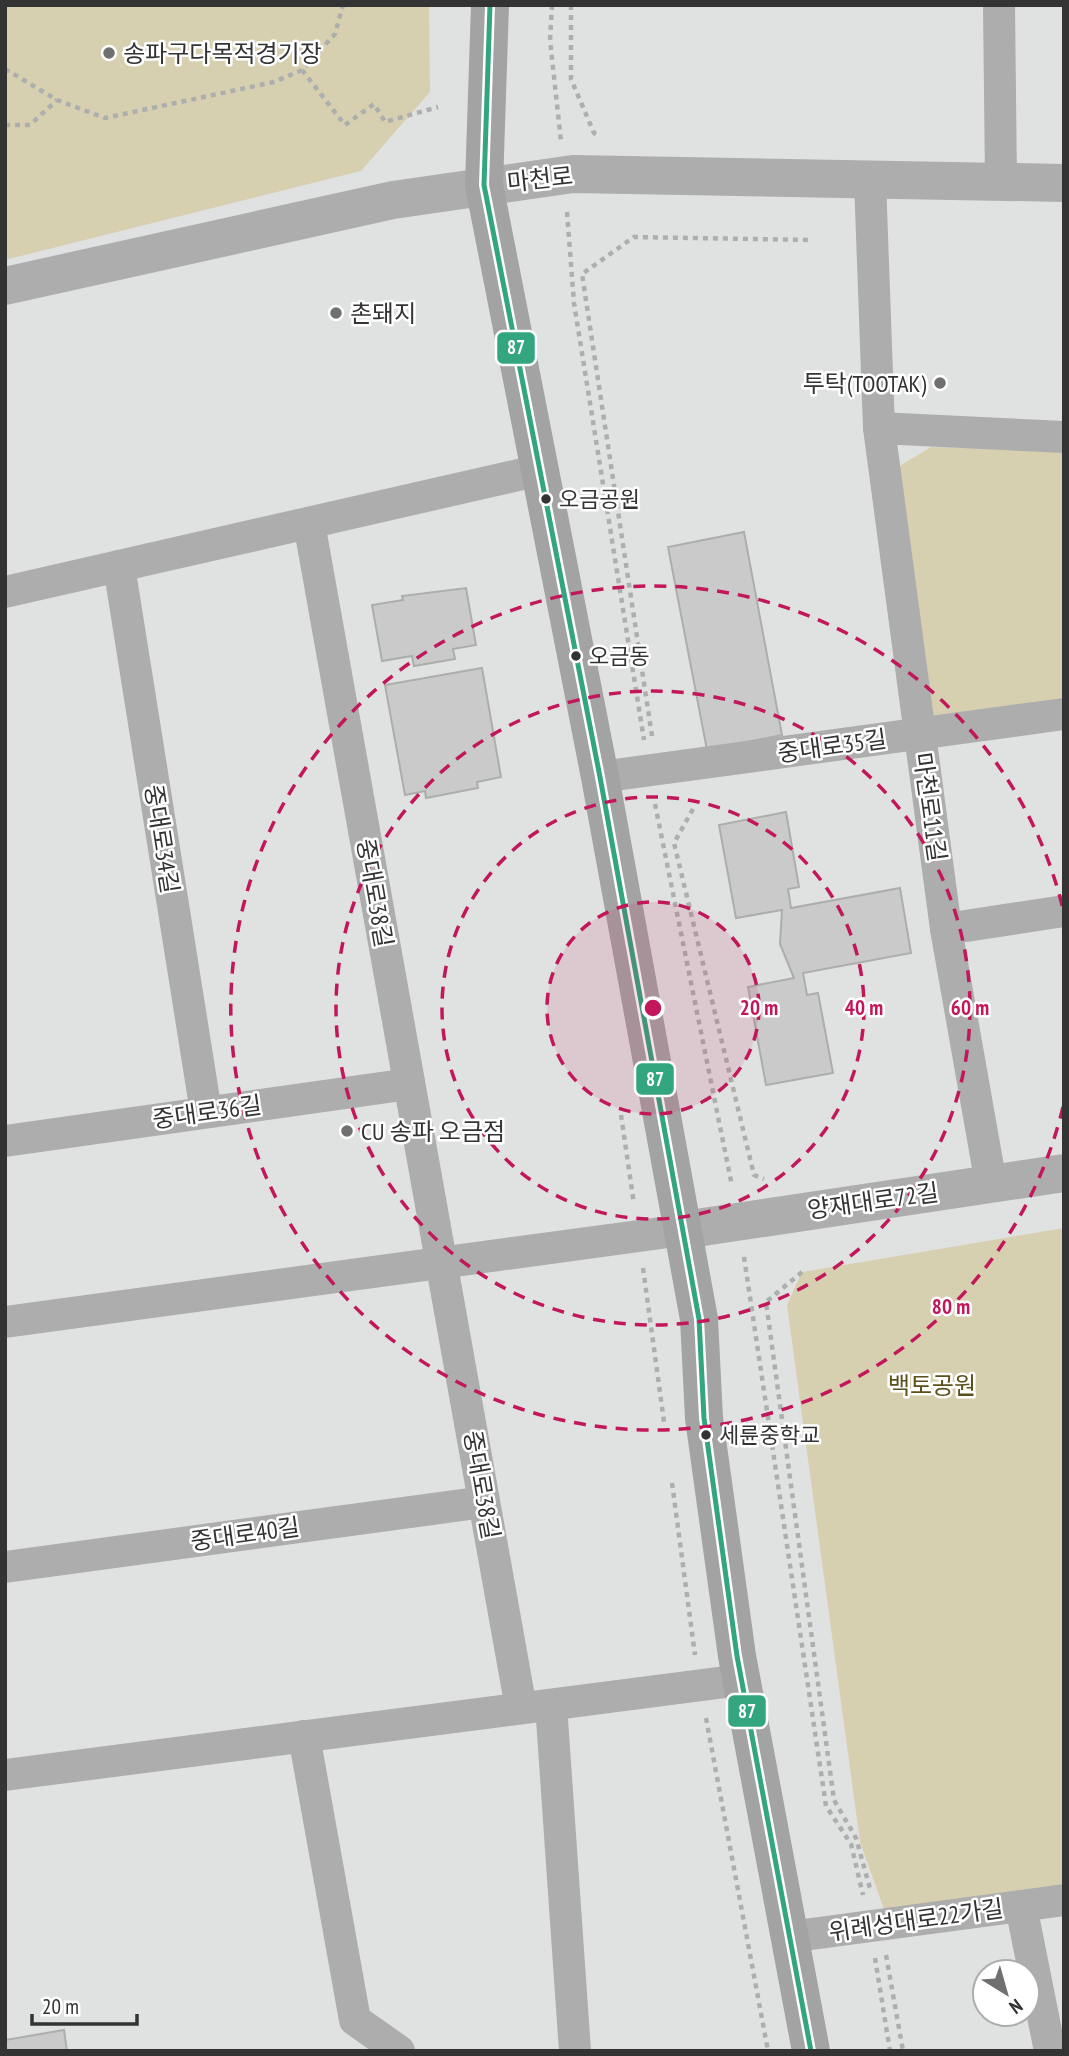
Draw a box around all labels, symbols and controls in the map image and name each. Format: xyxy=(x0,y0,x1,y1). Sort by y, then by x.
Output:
place label: 송파구다목적경기장 xyxy=(123,38,322,69)
marker: 송파구다목적경기장 xyxy=(101,45,117,61)
street label: 마천로 xyxy=(505,160,575,198)
place label: 촌돼지 xyxy=(350,298,416,329)
marker: 촌돼지 xyxy=(328,305,344,321)
line badge: 87 xyxy=(496,331,536,365)
text: 87 xyxy=(507,335,525,359)
place label: 투탁(TOOTAK) xyxy=(803,368,926,399)
marker: 투탁(TOOTAK) xyxy=(932,375,948,391)
place label: 오금공원 xyxy=(559,485,640,513)
marker: 오금공원 xyxy=(539,492,553,506)
place label: 오금동 xyxy=(589,642,650,670)
marker: 오금동 xyxy=(569,649,583,663)
street label: 중대로35길 xyxy=(775,723,889,769)
street label: 마천로11길 xyxy=(907,750,953,864)
street label: 중대로34길 xyxy=(138,782,186,896)
street label: 중대로38길 xyxy=(350,836,400,950)
text: 20 m xyxy=(740,994,778,1021)
text: 40 m xyxy=(845,994,883,1021)
text: 60 m xyxy=(951,994,989,1021)
centre of rings xyxy=(641,996,665,1020)
line badge: 87 xyxy=(635,1062,675,1096)
text: 87 xyxy=(646,1067,664,1091)
street label: 중대로36길 xyxy=(150,1089,264,1135)
place label: CU 송파 오금점 xyxy=(361,1116,505,1147)
marker: CU 송파 오금점 xyxy=(339,1123,355,1139)
street label: 양재대로72길 xyxy=(805,1176,941,1226)
text: 80 m xyxy=(932,1293,970,1320)
park label: 백토공원 xyxy=(888,1370,976,1401)
place label: 세륜중학교 xyxy=(719,1421,820,1449)
street label: 중대로38길 xyxy=(457,1428,507,1542)
marker: 세륜중학교 xyxy=(699,1428,713,1442)
street label: 중대로40길 xyxy=(188,1511,302,1557)
line badge: 87 xyxy=(727,1694,767,1728)
text: 87 xyxy=(738,1699,756,1723)
street label: 위례성대로22가길 xyxy=(827,1892,1005,1948)
north arrow xyxy=(971,1958,1041,2028)
scale bar xyxy=(32,1982,136,2026)
text: 20 m xyxy=(42,1993,79,2020)
text: N xyxy=(1005,1994,1028,2019)

